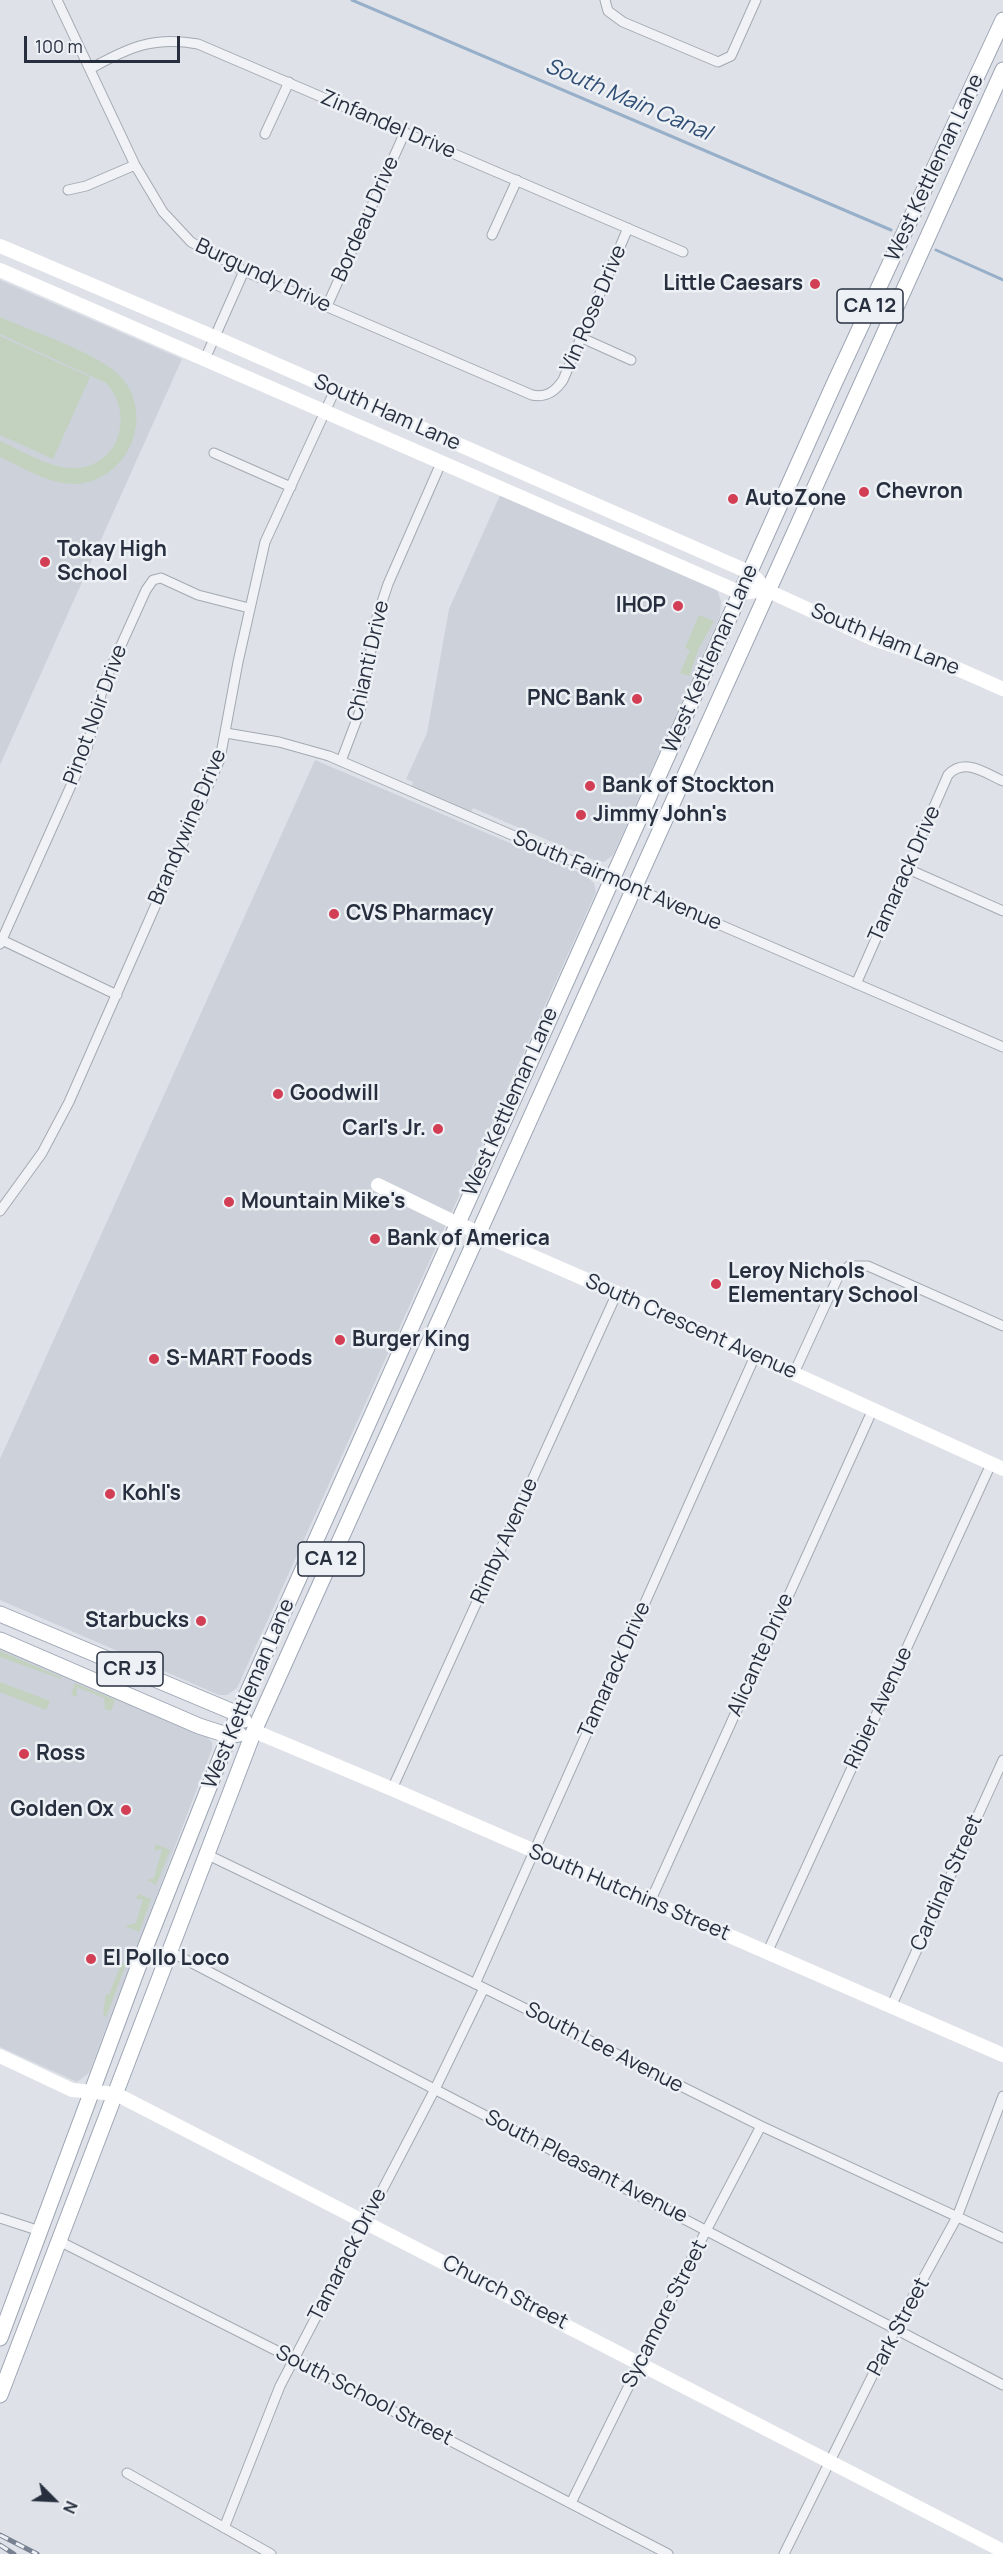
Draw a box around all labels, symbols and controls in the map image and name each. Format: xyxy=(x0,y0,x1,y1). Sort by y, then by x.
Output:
scale bar xyxy=(27,24,183,62)
text: 100 m xyxy=(35,34,83,58)
water label: South Main Canal xyxy=(541,53,715,147)
street label: West Kettleman Lane xyxy=(881,70,989,266)
street label: Zinfandel Drive xyxy=(317,85,459,165)
street label: Bordeau Drive xyxy=(327,152,405,286)
street label: Burgundy Drive xyxy=(191,234,335,318)
street label: Vin Rose Drive xyxy=(556,241,632,377)
place label: Little Caesars xyxy=(663,271,803,297)
marker: Little Caesars xyxy=(808,277,822,291)
road number: CA 12 xyxy=(837,289,903,323)
street label: South Ham Lane xyxy=(310,369,464,457)
place label: Chevron xyxy=(876,479,963,505)
marker: Chevron xyxy=(857,485,871,499)
place label: AutoZone xyxy=(745,486,846,512)
marker: AutoZone xyxy=(726,492,740,506)
place label: Tokay High School xyxy=(57,537,167,587)
marker: Tokay High School xyxy=(38,555,52,569)
street label: West Kettleman Lane xyxy=(658,561,764,757)
place label: IHOP xyxy=(616,593,666,619)
street label: Chianti Drive xyxy=(343,598,395,724)
marker: IHOP xyxy=(671,599,685,613)
street label: South Ham Lane xyxy=(807,599,963,681)
street label: Pinot Noir Drive xyxy=(59,641,133,789)
place label: PNC Bank xyxy=(527,686,625,712)
marker: PNC Bank xyxy=(630,692,644,706)
street label: Brandywine Drive xyxy=(144,745,232,909)
place label: Bank of Stockton xyxy=(602,773,774,799)
marker: Bank of Stockton xyxy=(583,779,597,793)
place label: Jimmy John's xyxy=(593,802,727,828)
street label: Tamarack Drive xyxy=(864,802,946,946)
marker: Jimmy John's xyxy=(574,808,588,822)
street label: South Fairmont Avenue xyxy=(509,826,725,936)
place label: CVS Pharmacy xyxy=(346,901,494,927)
marker: CVS Pharmacy xyxy=(327,907,341,921)
street label: West Kettleman Lane xyxy=(458,1004,564,1200)
place label: Goodwill xyxy=(290,1081,379,1107)
marker: Goodwill xyxy=(271,1087,285,1101)
place label: Carl's Jr. xyxy=(342,1116,426,1142)
marker: Carl's Jr. xyxy=(431,1122,445,1136)
place label: Mountain Mike's xyxy=(241,1189,405,1215)
marker: Mountain Mike's xyxy=(222,1195,236,1209)
place label: Bank of America xyxy=(387,1226,550,1252)
marker: Bank of America xyxy=(368,1232,382,1246)
place label: Leroy Nichols Elementary School xyxy=(728,1259,919,1309)
street label: South Crescent Avenue xyxy=(581,1269,801,1385)
marker: Leroy Nichols Elementary School xyxy=(709,1277,723,1291)
place label: Burger King xyxy=(352,1327,470,1353)
marker: Burger King xyxy=(333,1333,347,1347)
place label: S-MART Foods xyxy=(166,1346,312,1372)
marker: S-MART Foods xyxy=(147,1352,161,1366)
street label: Rimby Avenue xyxy=(466,1474,544,1608)
place label: Kohl's xyxy=(122,1481,181,1507)
marker: Kohl's xyxy=(103,1487,117,1501)
road number: CA 12 xyxy=(298,1542,364,1576)
street label: Alicante Drive xyxy=(723,1589,799,1721)
street label: West Kettleman Lane xyxy=(198,1595,300,1793)
street label: Tamarack Drive xyxy=(574,1598,656,1742)
place label: Starbucks xyxy=(85,1608,189,1634)
marker: Starbucks xyxy=(194,1614,208,1628)
street label: Ribier Avenue xyxy=(840,1643,918,1773)
road number: CR J3 xyxy=(97,1652,163,1686)
place label: Ross xyxy=(36,1741,85,1767)
marker: Ross xyxy=(17,1747,31,1761)
place label: Golden Ox xyxy=(10,1797,114,1823)
marker: Golden Ox xyxy=(119,1803,133,1817)
street label: Cardinal Street xyxy=(906,1811,988,1955)
street label: South Hutchins Street xyxy=(525,1839,733,1947)
place label: El Pollo Loco xyxy=(103,1946,229,1972)
marker: El Pollo Loco xyxy=(84,1952,98,1966)
street label: South Lee Avenue xyxy=(521,1997,687,2099)
street label: South Pleasant Avenue xyxy=(481,2105,691,2229)
street label: Tamarack Drive xyxy=(304,2184,392,2326)
street label: Sycamore Street xyxy=(617,2236,713,2392)
street label: Church Street xyxy=(438,2251,572,2335)
street label: Park Street xyxy=(863,2274,935,2380)
street label: South School Street xyxy=(271,2340,457,2452)
north arrow xyxy=(24,2470,84,2530)
text: N xyxy=(58,2498,83,2517)

